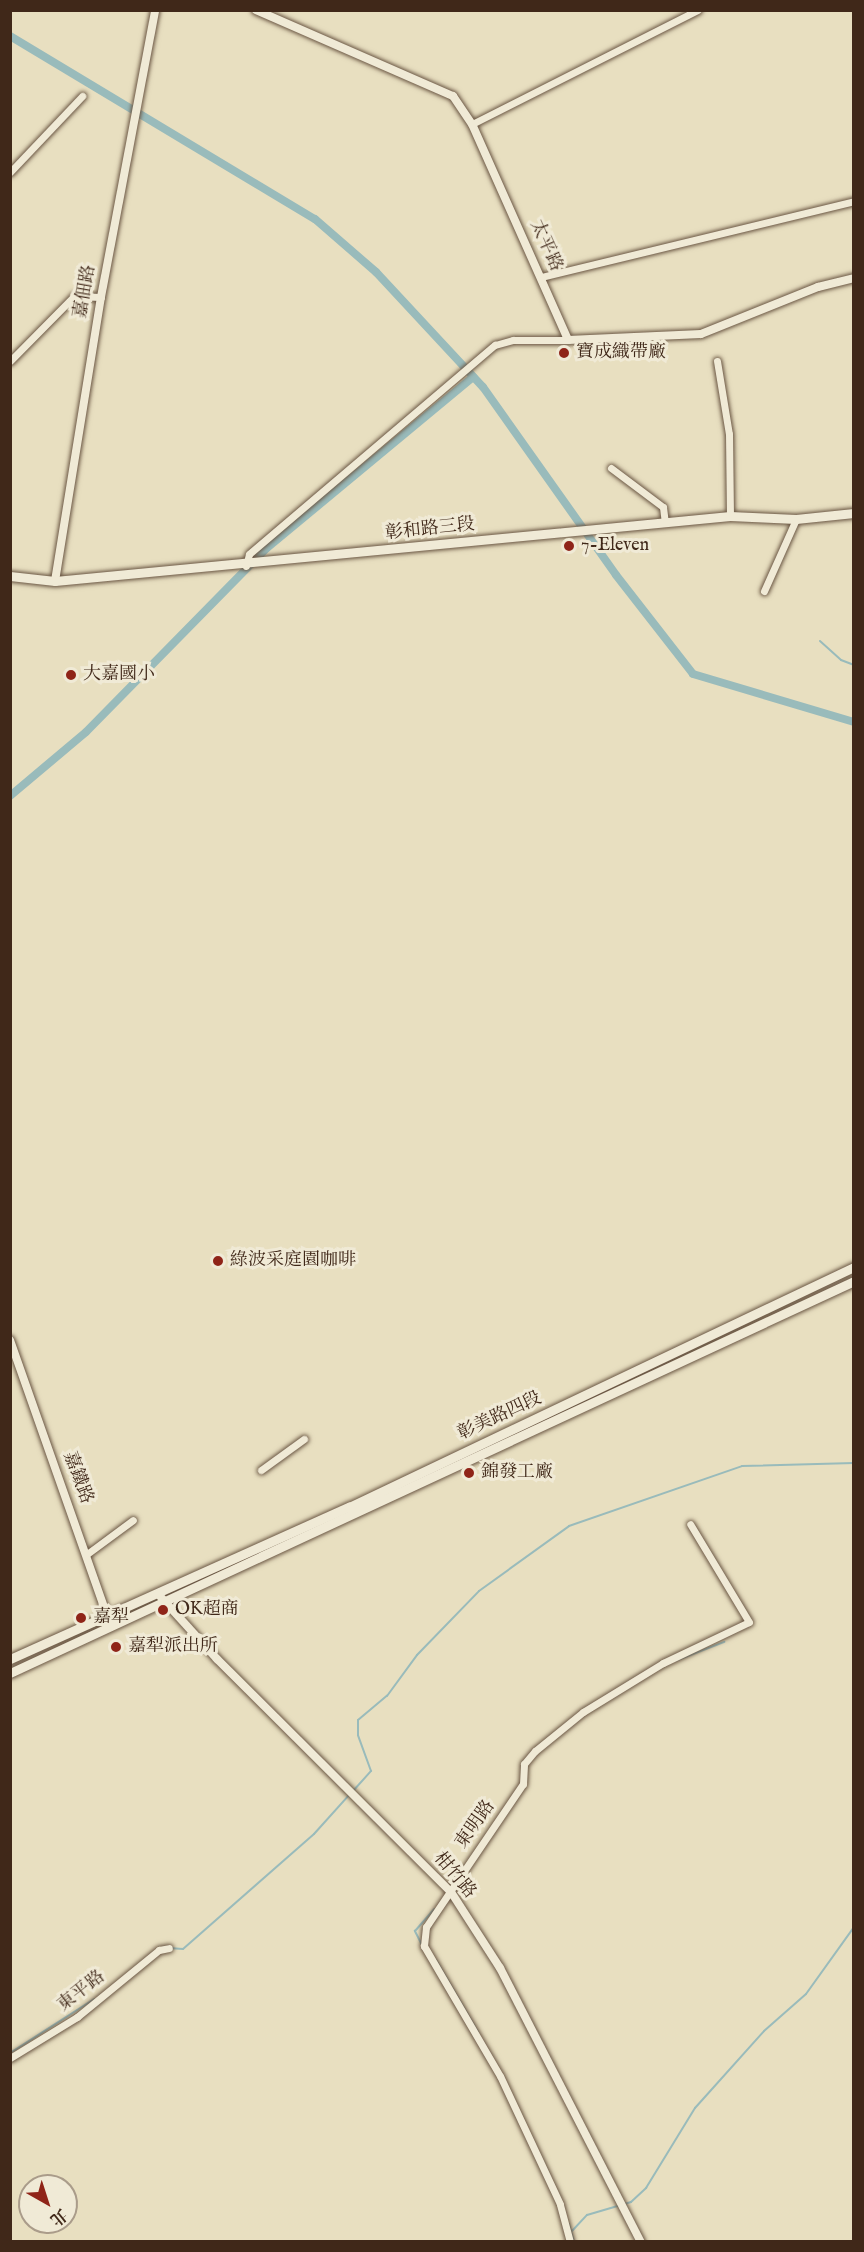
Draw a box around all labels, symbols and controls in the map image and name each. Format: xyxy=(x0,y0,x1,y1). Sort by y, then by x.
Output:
street label: 太平路 xyxy=(524,217,566,275)
street label: 嘉佃路 xyxy=(71,264,101,320)
place label: 寶成織帶廠 xyxy=(576,342,666,364)
marker: 寶成織帶廠 xyxy=(557,346,571,360)
street label: 彰和路三段 xyxy=(384,515,476,545)
place label: 7-Eleven xyxy=(581,535,649,557)
marker: 7-Eleven xyxy=(562,539,576,553)
place label: 大嘉國小 xyxy=(83,664,155,686)
marker: 大嘉國小 xyxy=(64,668,78,682)
place label: 綠波采庭園咖啡 xyxy=(230,1250,356,1272)
marker: 綠波采庭園咖啡 xyxy=(211,1254,225,1268)
street label: 彰美路四段 xyxy=(455,1388,545,1446)
street label: 嘉鐵路 xyxy=(58,1449,96,1507)
place label: 錦發工廠 xyxy=(481,1462,553,1484)
marker: 錦發工廠 xyxy=(462,1466,476,1480)
place label: OK超商 xyxy=(175,1599,239,1621)
marker: OK超商 xyxy=(156,1603,170,1617)
place label: 嘉犁 xyxy=(93,1607,129,1629)
marker: 嘉犁 xyxy=(74,1611,88,1625)
place label: 嘉犁派出所 xyxy=(128,1636,218,1658)
marker: 嘉犁派出所 xyxy=(109,1640,123,1654)
street label: 東明路 xyxy=(452,1797,500,1853)
street label: 柑竹路 xyxy=(428,1848,480,1904)
street label: 東平路 xyxy=(54,1967,110,2017)
north arrow xyxy=(18,2174,78,2234)
text: 北 xyxy=(46,2204,71,2229)

